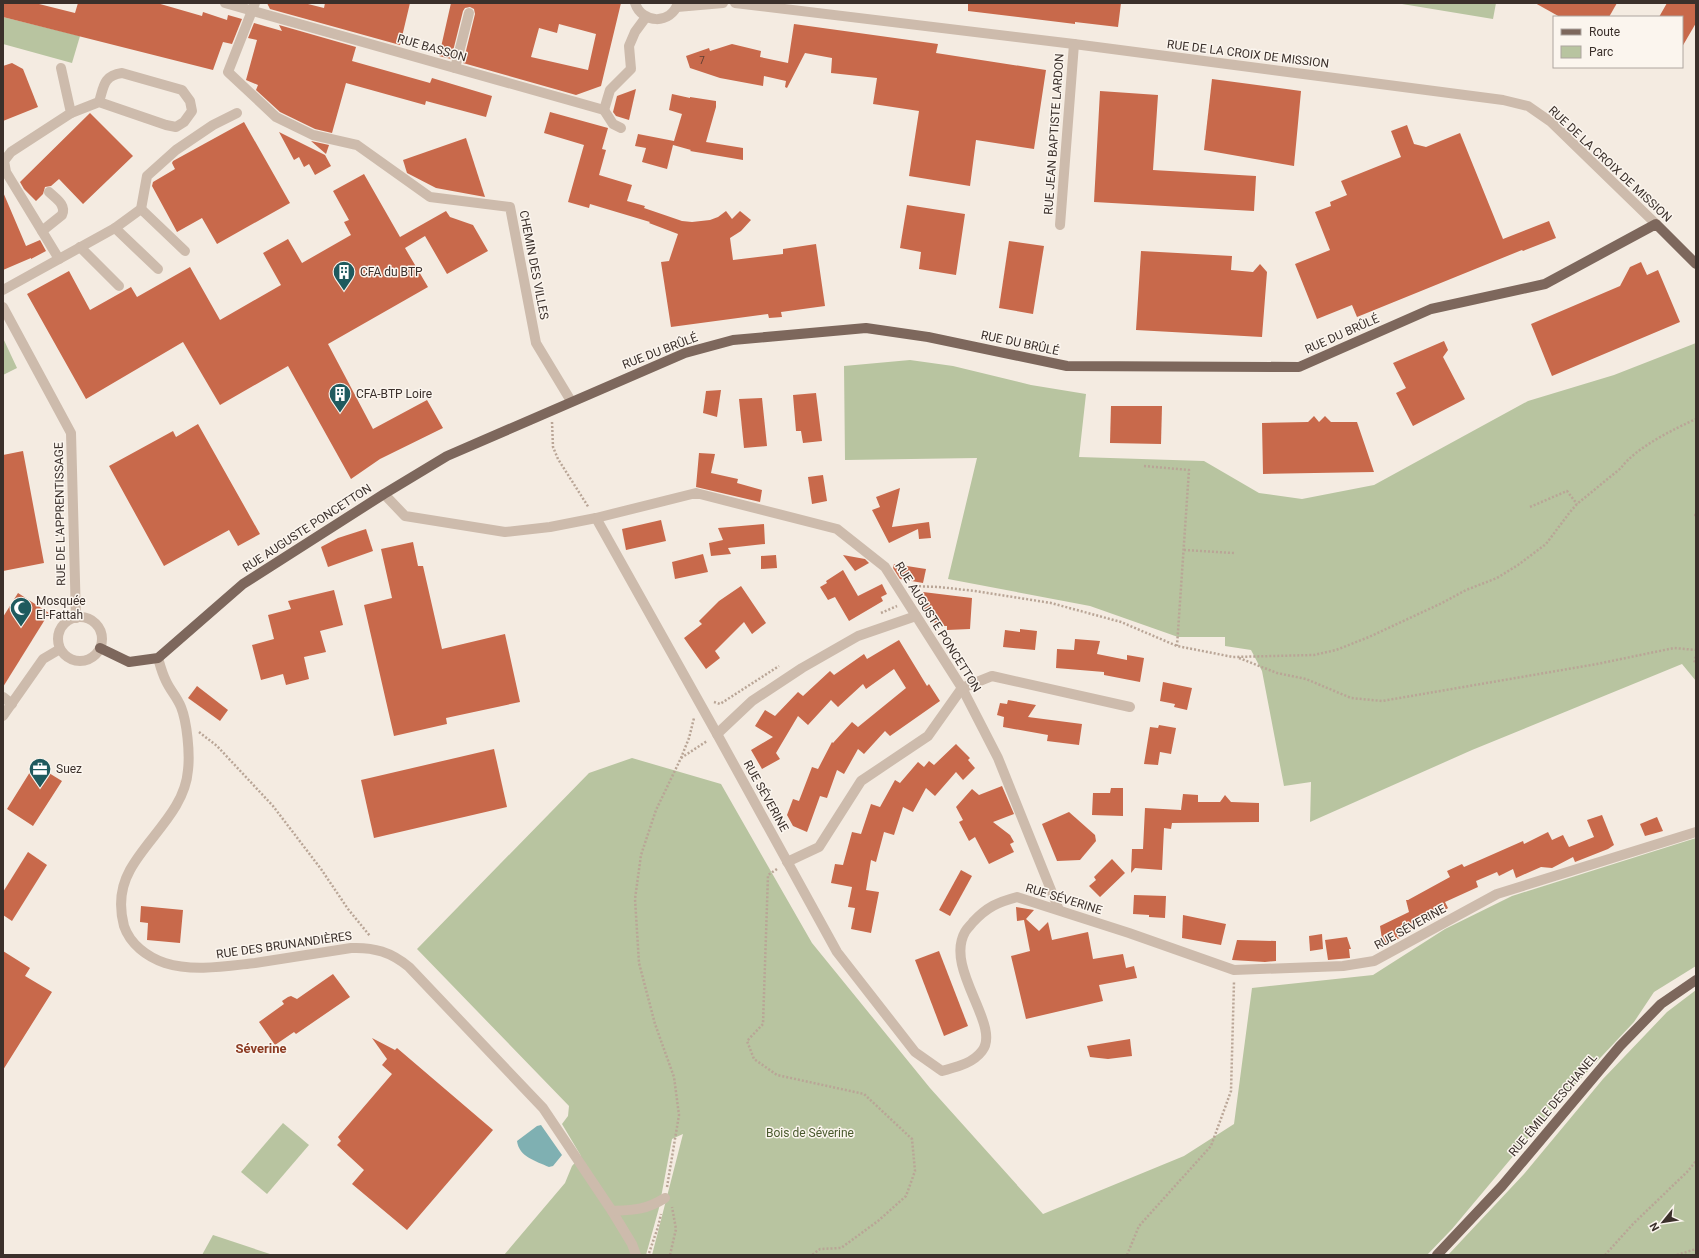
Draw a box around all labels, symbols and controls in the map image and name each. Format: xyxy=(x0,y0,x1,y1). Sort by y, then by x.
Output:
legend xyxy=(1553,16,1683,68)
text: Route xyxy=(1589,25,1620,39)
street label: RUE BASSON xyxy=(396,31,468,65)
street label: RUE DE LA CROIX DE MISSION xyxy=(1166,37,1330,71)
text: Parc xyxy=(1589,45,1613,59)
street label: RUE JEAN BAPTISTE LARDON xyxy=(1041,53,1067,215)
house number: 7 xyxy=(699,55,705,66)
street label: RUE DE LA CROIX DE MISSION xyxy=(1546,103,1674,225)
street label: CHEMIN DES VILLES xyxy=(517,209,551,321)
building icon: CFA du BTP xyxy=(331,259,357,292)
place label: CFA du BTP xyxy=(360,265,423,279)
street label: RUE DU BRÛLÉ xyxy=(1302,310,1381,357)
street label: RUE DU BRÛLÉ xyxy=(980,327,1061,358)
street label: RUE DU BRÛLÉ xyxy=(620,329,700,372)
building icon: CFA-BTP Loire xyxy=(327,381,353,414)
place label: CFA-BTP Loire xyxy=(356,387,432,401)
street label: RUE DE L'APPRENTISSAGE xyxy=(52,442,68,586)
street label: RUE AUGUSTE PONCETTON xyxy=(240,481,374,575)
street label: RUE AUGUSTE PONCETTON xyxy=(892,559,984,695)
place label: Mosquée El-Fattah xyxy=(36,594,86,622)
mosque icon: Mosquée El-Fattah xyxy=(8,595,34,628)
office icon: Suez xyxy=(27,756,53,789)
street label: RUE SÉVERINE xyxy=(741,757,792,834)
place label: Suez xyxy=(56,762,82,776)
street label: RUE SÉVERINE xyxy=(1024,880,1104,917)
street label: RUE SÉVERINE xyxy=(1371,901,1448,952)
street label: RUE DES BRUNANDIÈRES xyxy=(215,928,353,961)
district label: Séverine xyxy=(236,1041,286,1056)
street label: RUE ÉMILE DESCHANEL xyxy=(1505,1050,1600,1159)
park label: Bois de Séverine xyxy=(766,1126,854,1140)
north arrow xyxy=(1643,1202,1683,1242)
text: N xyxy=(1647,1220,1662,1233)

